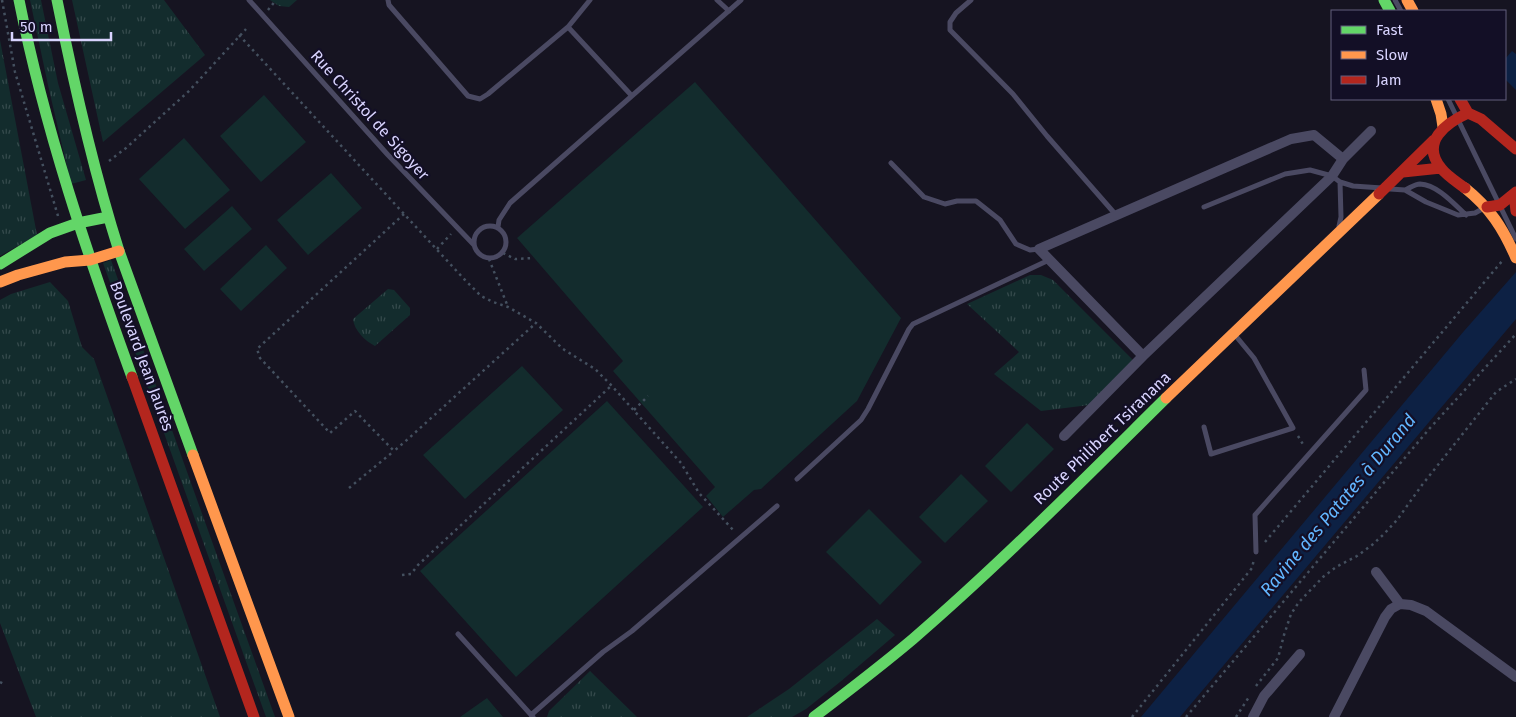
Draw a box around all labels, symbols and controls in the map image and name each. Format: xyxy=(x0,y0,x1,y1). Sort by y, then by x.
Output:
scale bar xyxy=(12,10,111,42)
legend xyxy=(1331,10,1506,100)
text: 50 m xyxy=(20,18,53,36)
text: Fast xyxy=(1376,21,1403,39)
street label: Rue Christol de Sigoyer xyxy=(307,46,434,184)
text: Slow xyxy=(1376,46,1408,64)
text: Jam xyxy=(1376,71,1402,89)
street label: Boulevard Jean Jaurès xyxy=(106,279,178,433)
street label: Route Philibert Tsiranana xyxy=(1030,368,1174,508)
water label: Ravine des Patates à Durand xyxy=(1255,409,1421,600)

